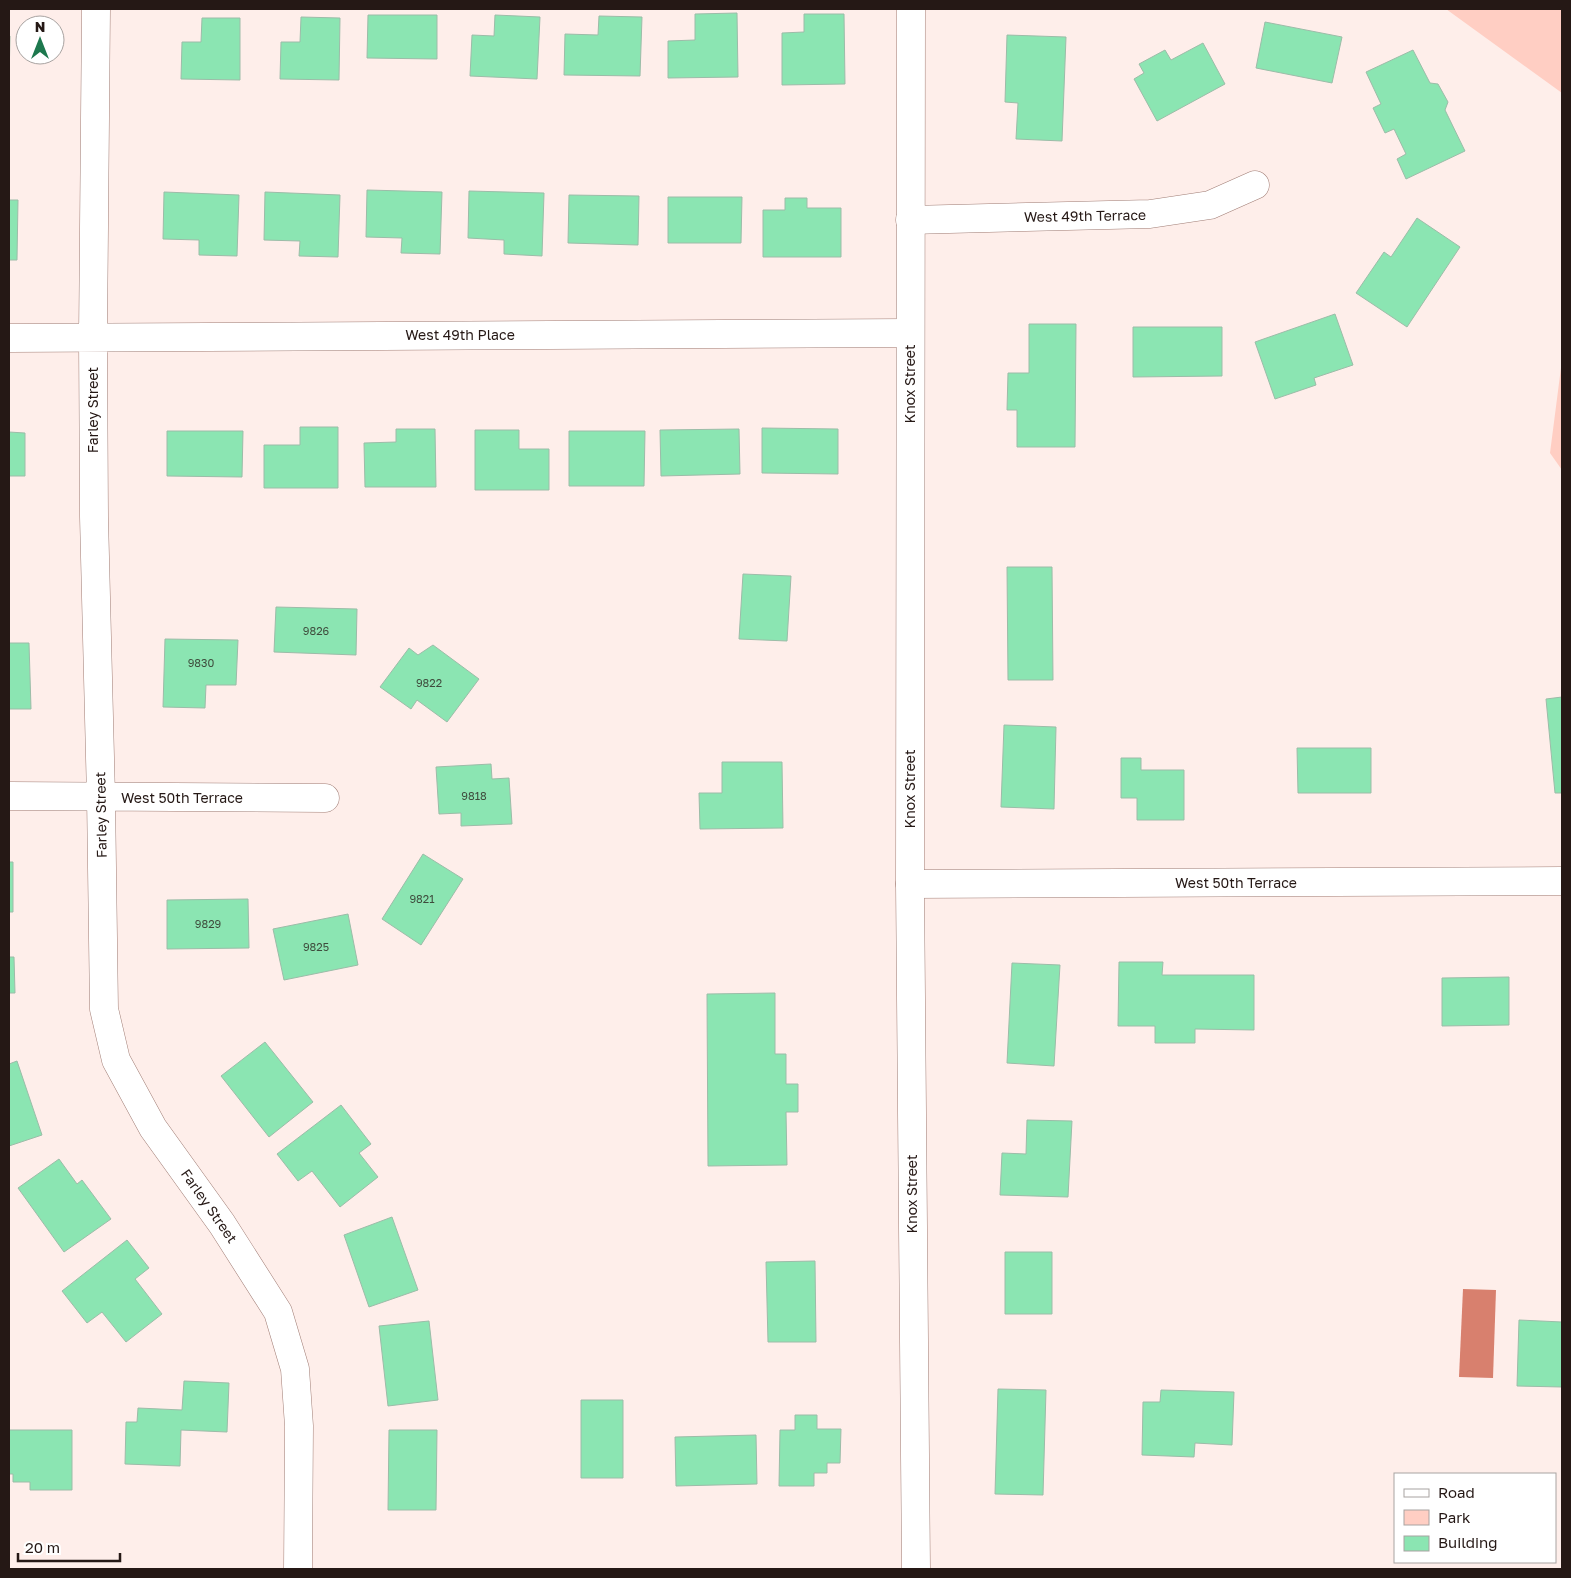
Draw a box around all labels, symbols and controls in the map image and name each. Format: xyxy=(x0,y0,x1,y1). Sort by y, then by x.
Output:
north arrow xyxy=(15,15,65,65)
text: N xyxy=(35,18,45,35)
street label: West 49th Terrace xyxy=(1024,206,1146,225)
street label: West 49th Place xyxy=(405,326,515,343)
street label: Knox Street xyxy=(901,344,918,424)
street label: Farley Street xyxy=(84,367,101,453)
house number: 9826 xyxy=(303,624,330,637)
house number: 9830 xyxy=(188,656,214,669)
house number: 9822 xyxy=(416,676,442,689)
street label: Knox Street xyxy=(901,749,918,829)
street label: Farley Street xyxy=(91,772,110,858)
street label: West 50th Terrace xyxy=(121,789,243,806)
house number: 9818 xyxy=(461,789,487,802)
street label: West 50th Terrace xyxy=(1175,874,1297,891)
house number: 9821 xyxy=(409,892,435,905)
house number: 9829 xyxy=(195,917,221,930)
house number: 9825 xyxy=(303,940,329,953)
street label: Knox Street xyxy=(903,1154,920,1234)
street label: Farley Street xyxy=(178,1165,241,1246)
legend xyxy=(1394,1473,1556,1563)
text: Road xyxy=(1438,1483,1475,1501)
text: Park xyxy=(1438,1508,1471,1526)
scale bar xyxy=(18,1530,120,1562)
text: Building xyxy=(1438,1533,1498,1551)
text: 20 m xyxy=(25,1538,60,1556)

